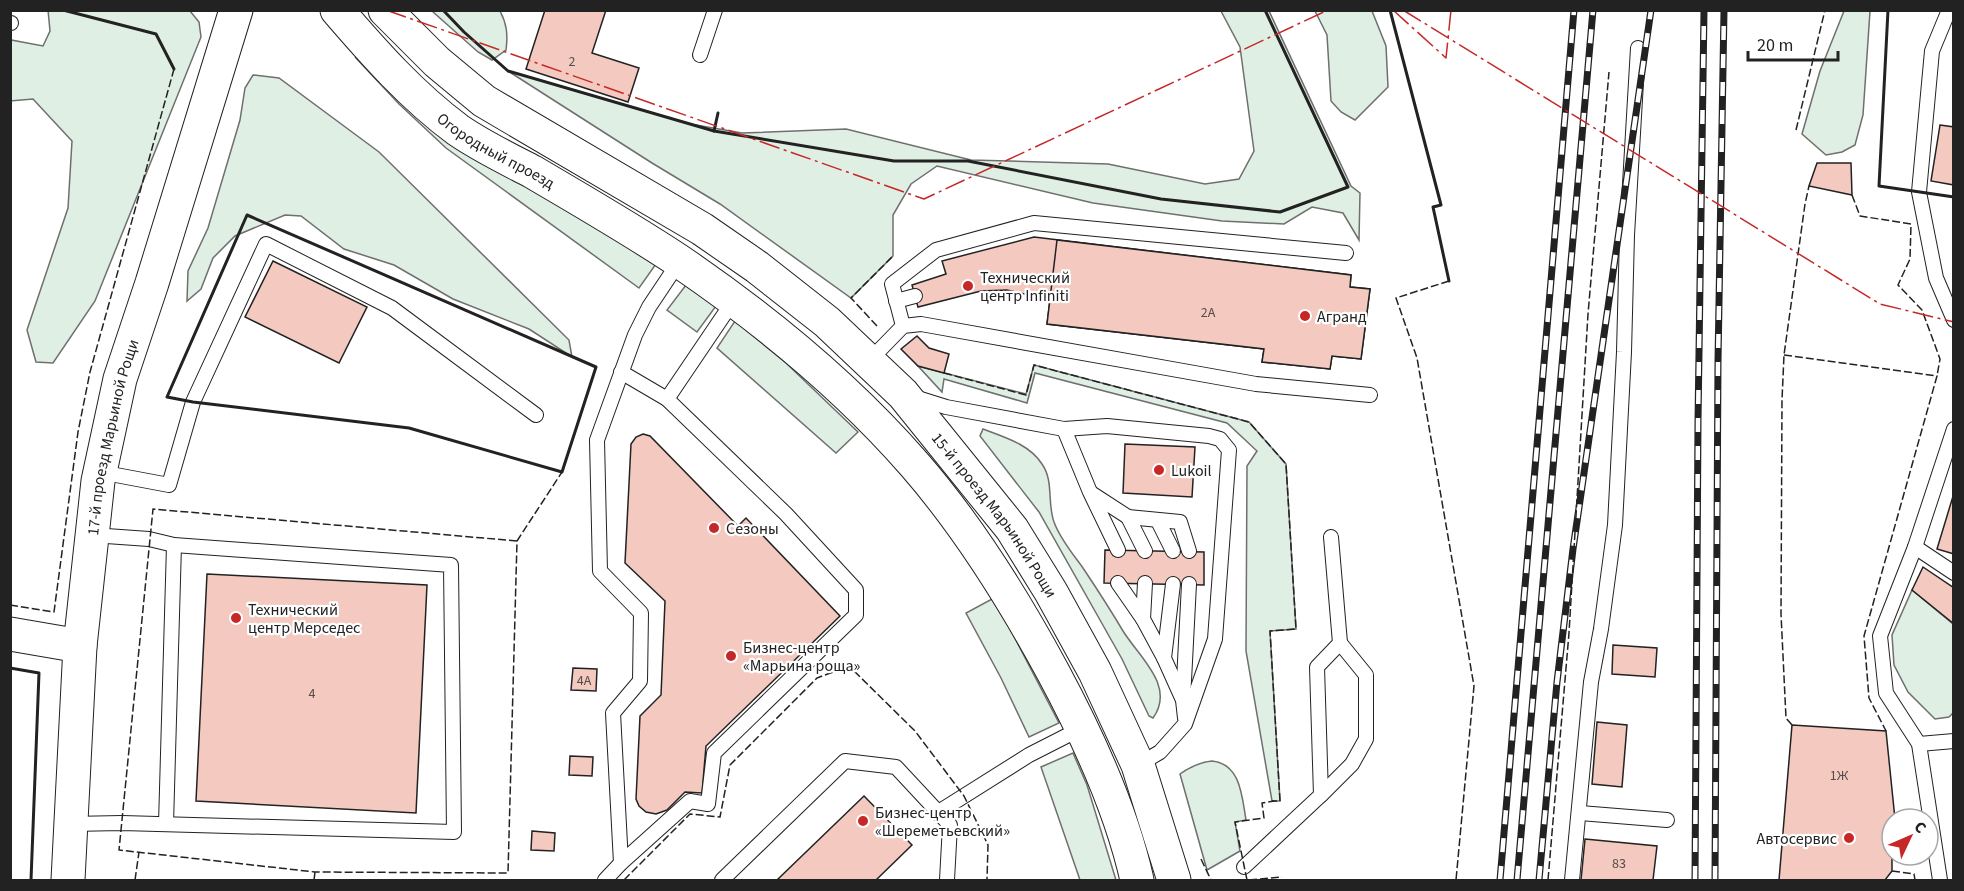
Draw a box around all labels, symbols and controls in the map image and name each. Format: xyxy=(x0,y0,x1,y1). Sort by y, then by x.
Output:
scale bar xyxy=(1748,24,1838,62)
text: 20 m xyxy=(1757,33,1793,58)
house number: 2 xyxy=(569,52,576,72)
street label: Огородный проезд xyxy=(432,108,559,195)
place label: Технический центр Infiniti xyxy=(980,267,1070,307)
marker: Технический центр Infiniti xyxy=(961,279,975,293)
house number: 2А xyxy=(1201,303,1216,323)
place label: Агранд xyxy=(1317,306,1367,328)
marker: Агранд xyxy=(1298,309,1312,323)
street label: 17-й проезд Марьиной Рощи xyxy=(82,336,145,537)
street label: 15-й проезд Марьиной Рощи xyxy=(926,428,1062,602)
place label: Lukoil xyxy=(1171,460,1212,482)
marker: Lukoil xyxy=(1152,463,1166,477)
place label: Сезоны xyxy=(726,518,779,540)
marker: Сезоны xyxy=(707,521,721,535)
place label: Технический центр Мерседес xyxy=(248,599,360,639)
marker: Технический центр Мерседес xyxy=(229,611,243,625)
place label: Бизнес-центр «Марьина роща» xyxy=(743,637,860,677)
marker: Бизнес-центр «Марьина роща» xyxy=(724,649,738,663)
house number: 4А xyxy=(577,671,592,691)
house number: 4 xyxy=(309,684,316,704)
house number: 1Ж xyxy=(1830,766,1849,786)
place label: Бизнес-центр «Шереметьевский» xyxy=(875,802,1010,842)
north arrow xyxy=(1880,807,1940,867)
marker: Бизнес-центр «Шереметьевский» xyxy=(856,814,870,828)
text: С xyxy=(1909,816,1931,838)
place label: Автосервис xyxy=(1756,828,1837,850)
marker: Автосервис xyxy=(1842,831,1856,845)
house number: 83 xyxy=(1612,854,1626,874)

